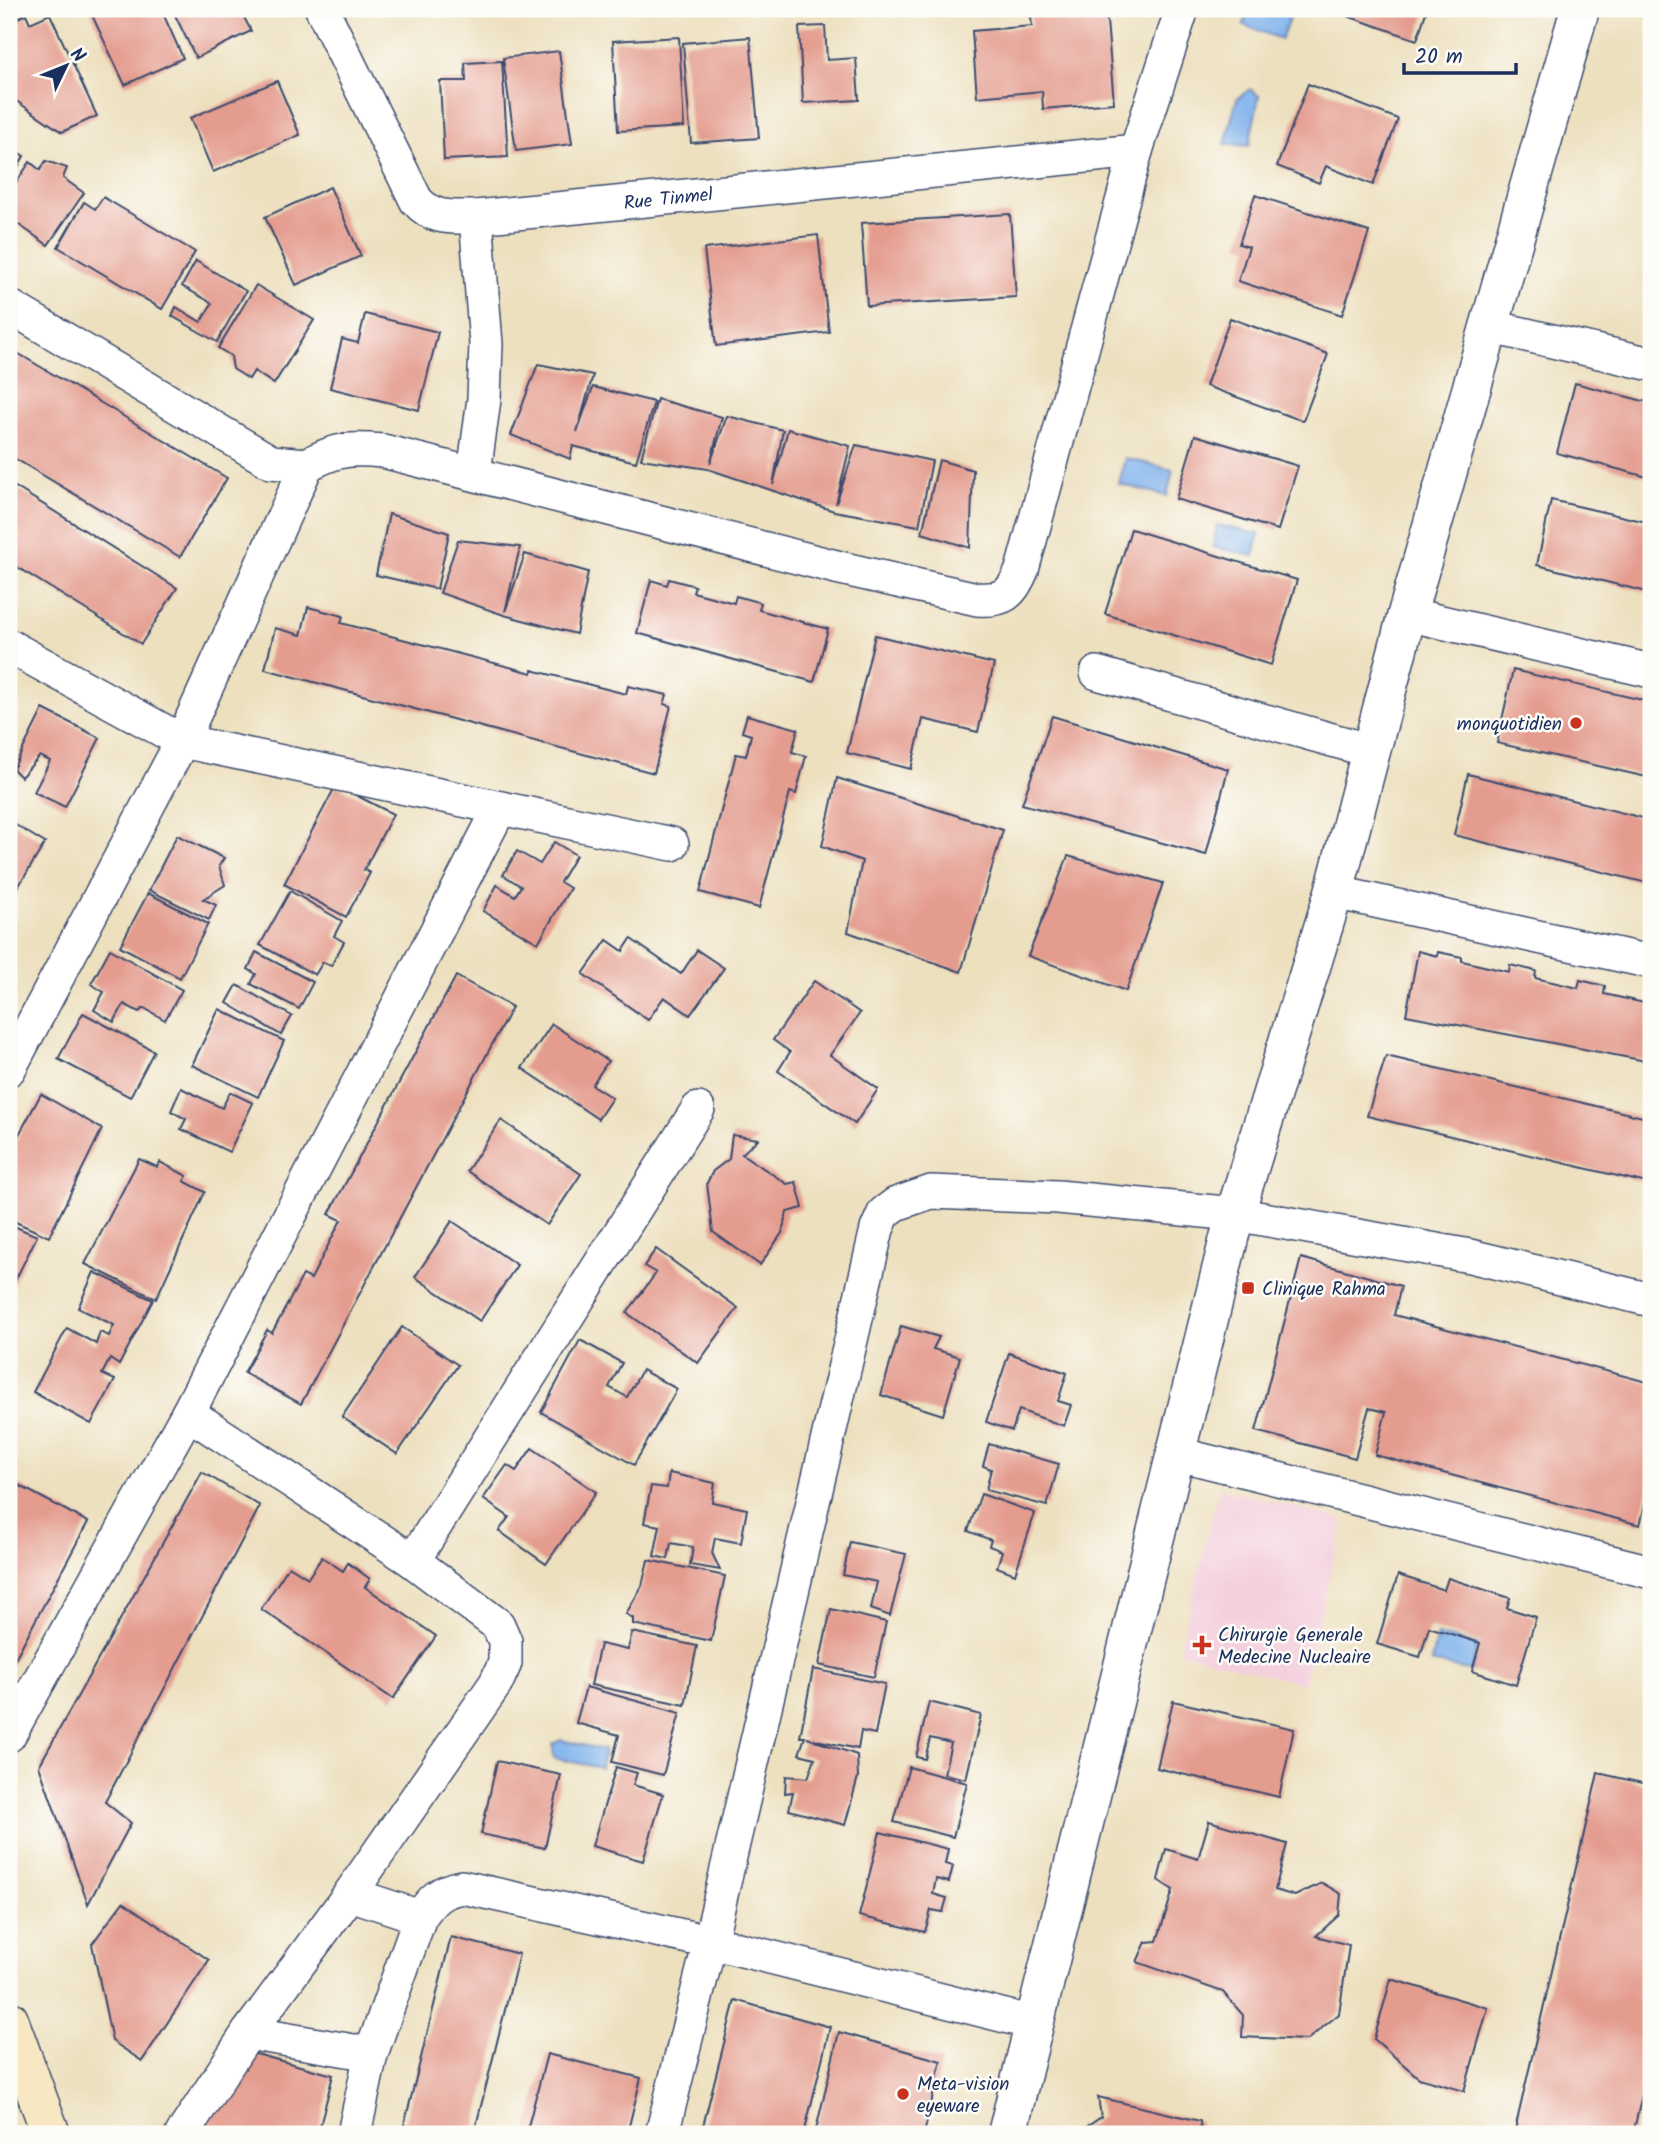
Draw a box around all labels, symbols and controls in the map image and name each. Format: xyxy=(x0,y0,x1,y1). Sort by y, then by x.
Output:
north arrow xyxy=(32,32,102,102)
scale bar xyxy=(1404,32,1516,76)
text: N xyxy=(62,41,92,70)
text: 20 m xyxy=(1415,41,1463,74)
street label: Rue Tinmel xyxy=(622,180,715,219)
place label: monquotidien xyxy=(1457,710,1562,740)
marker: monquotidien xyxy=(1568,715,1584,731)
place label: Clinique Rahma xyxy=(1262,1275,1386,1305)
marker: Clinique Rahma xyxy=(1240,1280,1256,1296)
place label: Chirurgie Generale Medecine Nucleaire xyxy=(1218,1621,1371,1673)
marker: Chirurgie Generale Medecine Nucleaire xyxy=(1192,1635,1212,1655)
place label: Meta-vision eyeware xyxy=(917,2070,1009,2122)
marker: Meta-vision eyeware xyxy=(895,2086,911,2102)

